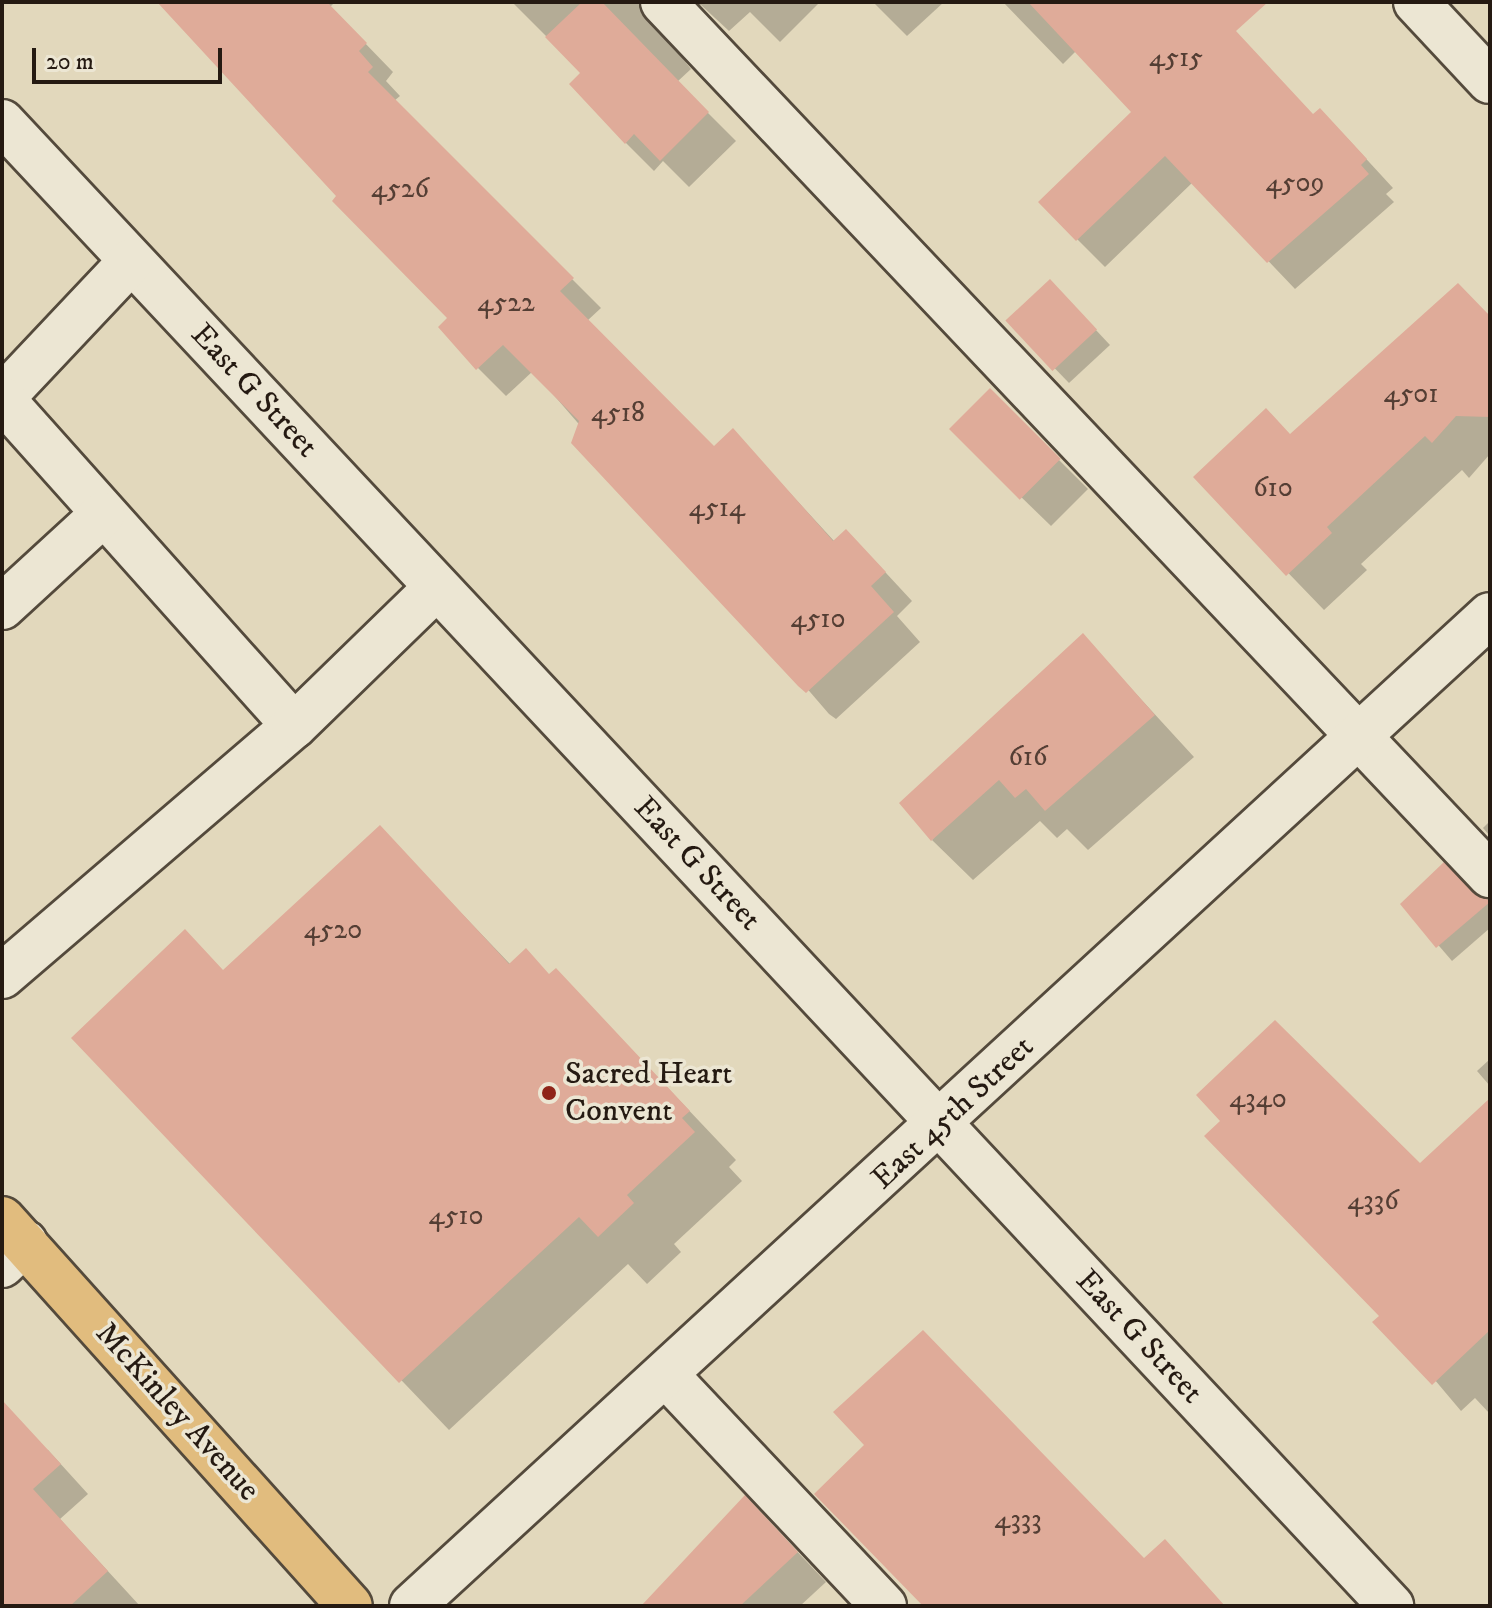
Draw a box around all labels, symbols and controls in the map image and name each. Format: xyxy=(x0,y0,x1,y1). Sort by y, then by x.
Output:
scale bar xyxy=(36,32,226,82)
house number: 4515 xyxy=(1149,41,1203,75)
text: 20 m xyxy=(46,47,94,77)
house number: 4509 xyxy=(1266,166,1324,200)
house number: 4526 xyxy=(371,172,429,206)
house number: 4522 xyxy=(477,286,535,320)
street label: East G Street xyxy=(182,316,326,466)
house number: 4501 xyxy=(1383,377,1439,411)
house number: 4518 xyxy=(591,396,645,430)
house number: 610 xyxy=(1253,471,1293,505)
house number: 4514 xyxy=(689,491,745,525)
house number: 4510 xyxy=(790,602,846,636)
house number: 616 xyxy=(1008,740,1048,774)
street label: East G Street xyxy=(625,789,769,939)
house number: 4520 xyxy=(304,913,362,947)
street label: East 45th Street xyxy=(864,1028,1042,1198)
place label: Sacred Heart Convent xyxy=(565,1056,733,1131)
house number: 4340 xyxy=(1229,1082,1287,1116)
marker: Sacred Heart Convent xyxy=(540,1084,558,1102)
house number: 4336 xyxy=(1347,1184,1399,1218)
house number: 4510 xyxy=(428,1199,484,1233)
street label: East G Street xyxy=(1067,1262,1211,1412)
street label: McKinley Avenue xyxy=(87,1315,267,1509)
house number: 4333 xyxy=(994,1503,1042,1537)

